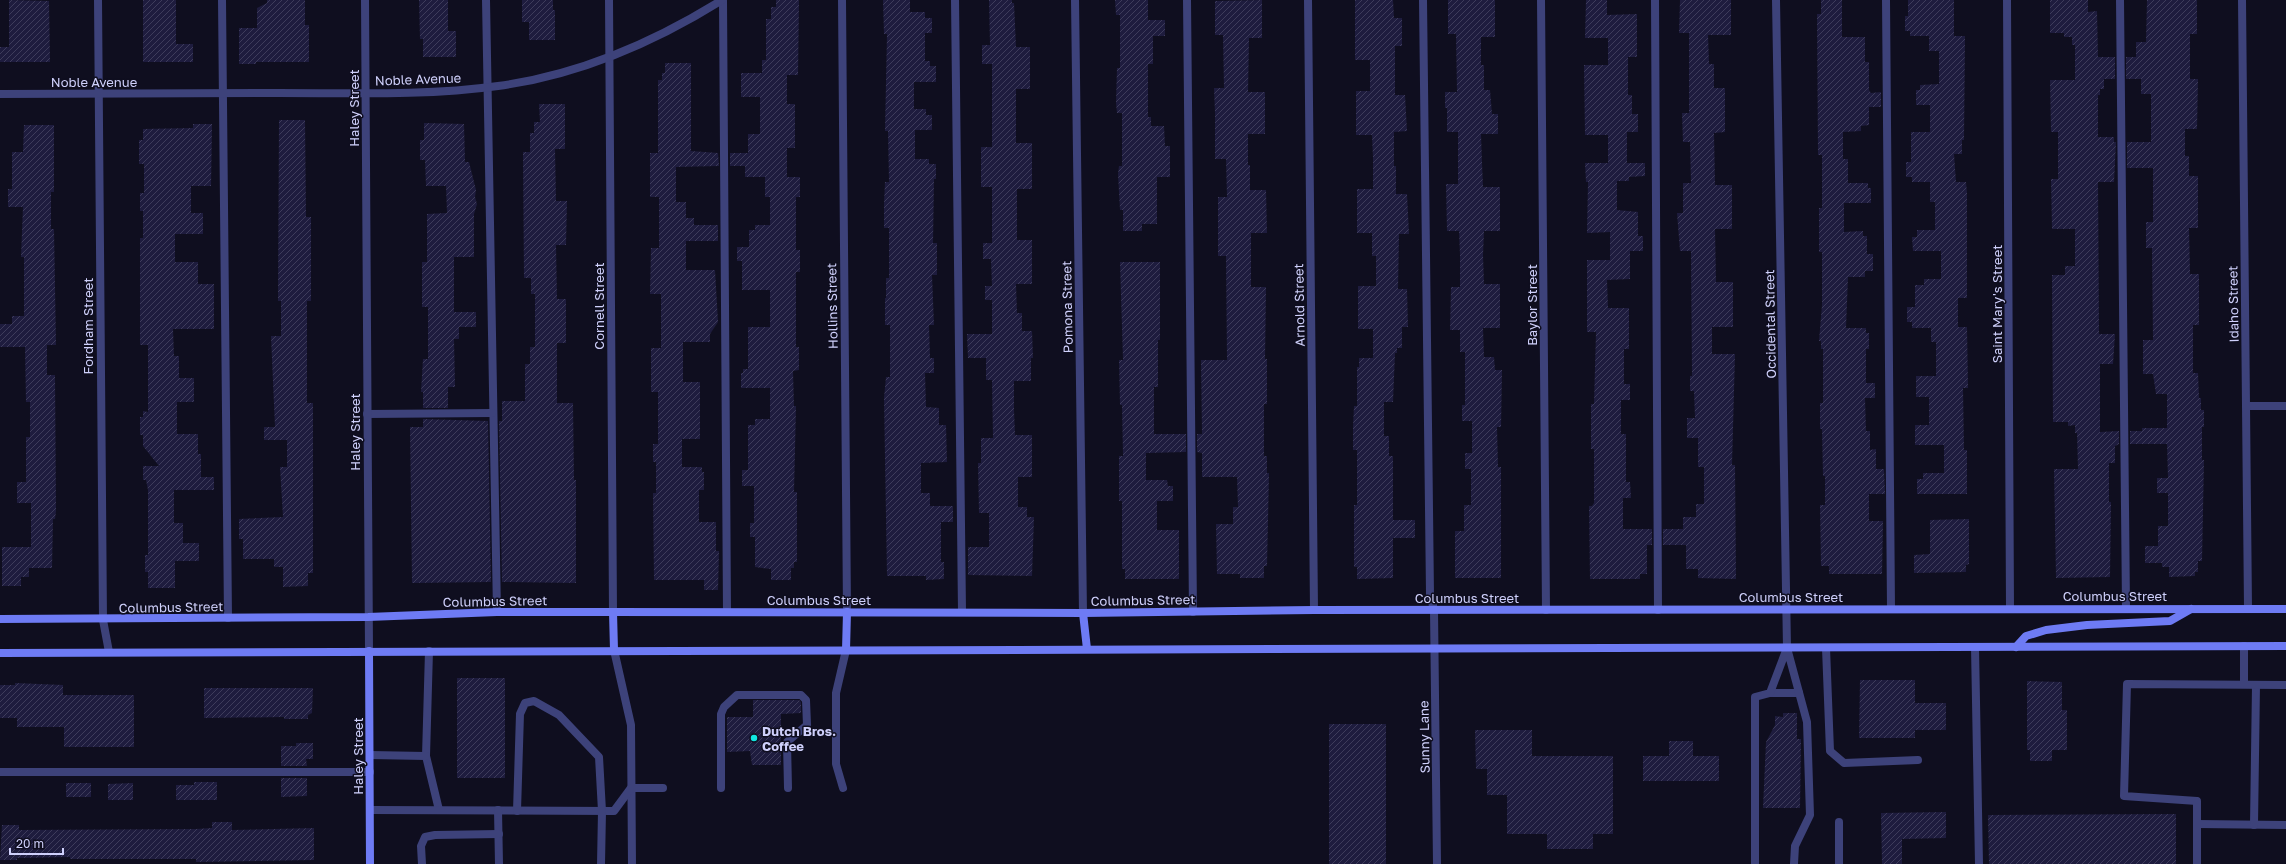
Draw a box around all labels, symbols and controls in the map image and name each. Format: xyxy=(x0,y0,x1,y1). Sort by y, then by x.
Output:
street label: Haley Street xyxy=(346,69,362,147)
street label: Noble Avenue xyxy=(375,69,461,89)
street label: Noble Avenue xyxy=(51,74,137,90)
street label: Saint Mary's Street xyxy=(1989,245,2005,363)
street label: Pomona Street xyxy=(1058,261,1076,353)
street label: Cornell Street xyxy=(591,262,607,350)
street label: Hollins Street xyxy=(823,263,841,349)
street label: Arnold Street xyxy=(1290,263,1308,347)
street label: Baylor Street xyxy=(1524,264,1540,346)
street label: Idaho Street xyxy=(2224,265,2242,343)
street label: Occidental Street xyxy=(1761,269,1779,379)
street label: Fordham Street xyxy=(80,278,96,374)
street label: Haley Street xyxy=(347,393,363,471)
street label: Columbus Street xyxy=(2063,588,2167,604)
street label: Columbus Street xyxy=(1739,589,1843,605)
street label: Columbus Street xyxy=(1415,590,1519,606)
street label: Columbus Street xyxy=(1091,591,1195,609)
street label: Columbus Street xyxy=(443,592,547,610)
street label: Columbus Street xyxy=(767,592,871,608)
street label: Columbus Street xyxy=(119,598,223,616)
street label: Sunny Lane xyxy=(1415,700,1433,774)
street label: Haley Street xyxy=(350,717,366,795)
place label: Dutch Bros. Coffee xyxy=(762,723,836,754)
marker: Dutch Bros. Coffee xyxy=(749,733,759,743)
scale bar xyxy=(10,830,63,856)
text: 20 m xyxy=(16,836,44,851)

